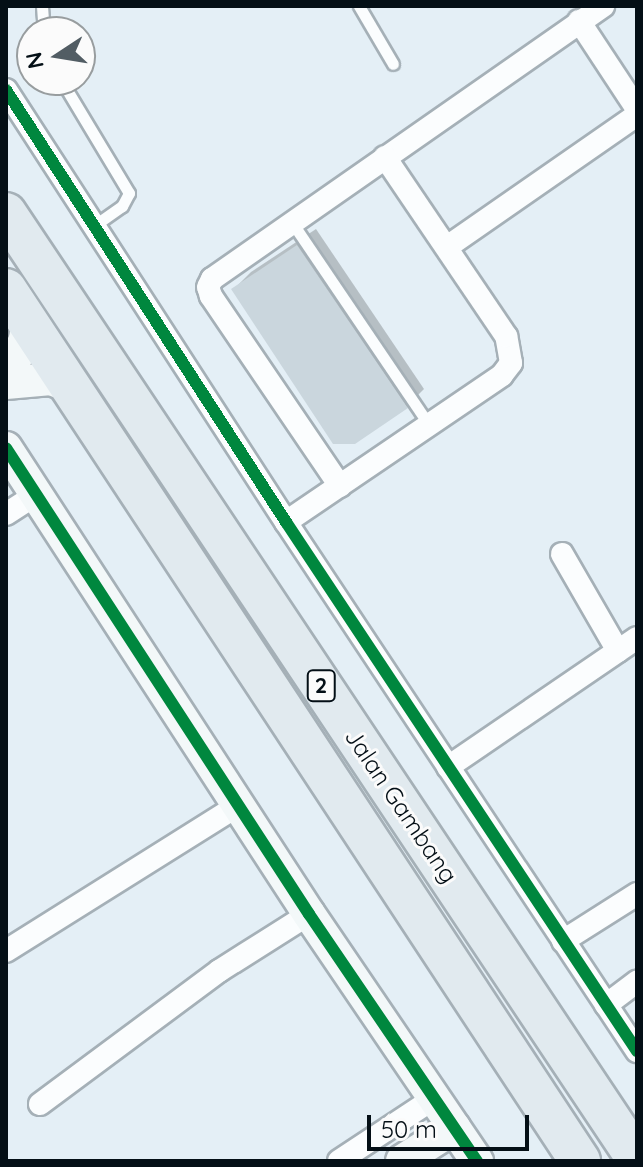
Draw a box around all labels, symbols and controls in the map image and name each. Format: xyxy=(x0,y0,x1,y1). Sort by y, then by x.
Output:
north arrow xyxy=(16,16,96,96)
text: N xyxy=(19,50,50,71)
road number: 2 xyxy=(305,668,337,704)
street label: Jalan Gambang xyxy=(339,723,463,889)
scale bar xyxy=(371,1099,533,1149)
text: 50 m xyxy=(381,1114,437,1144)

